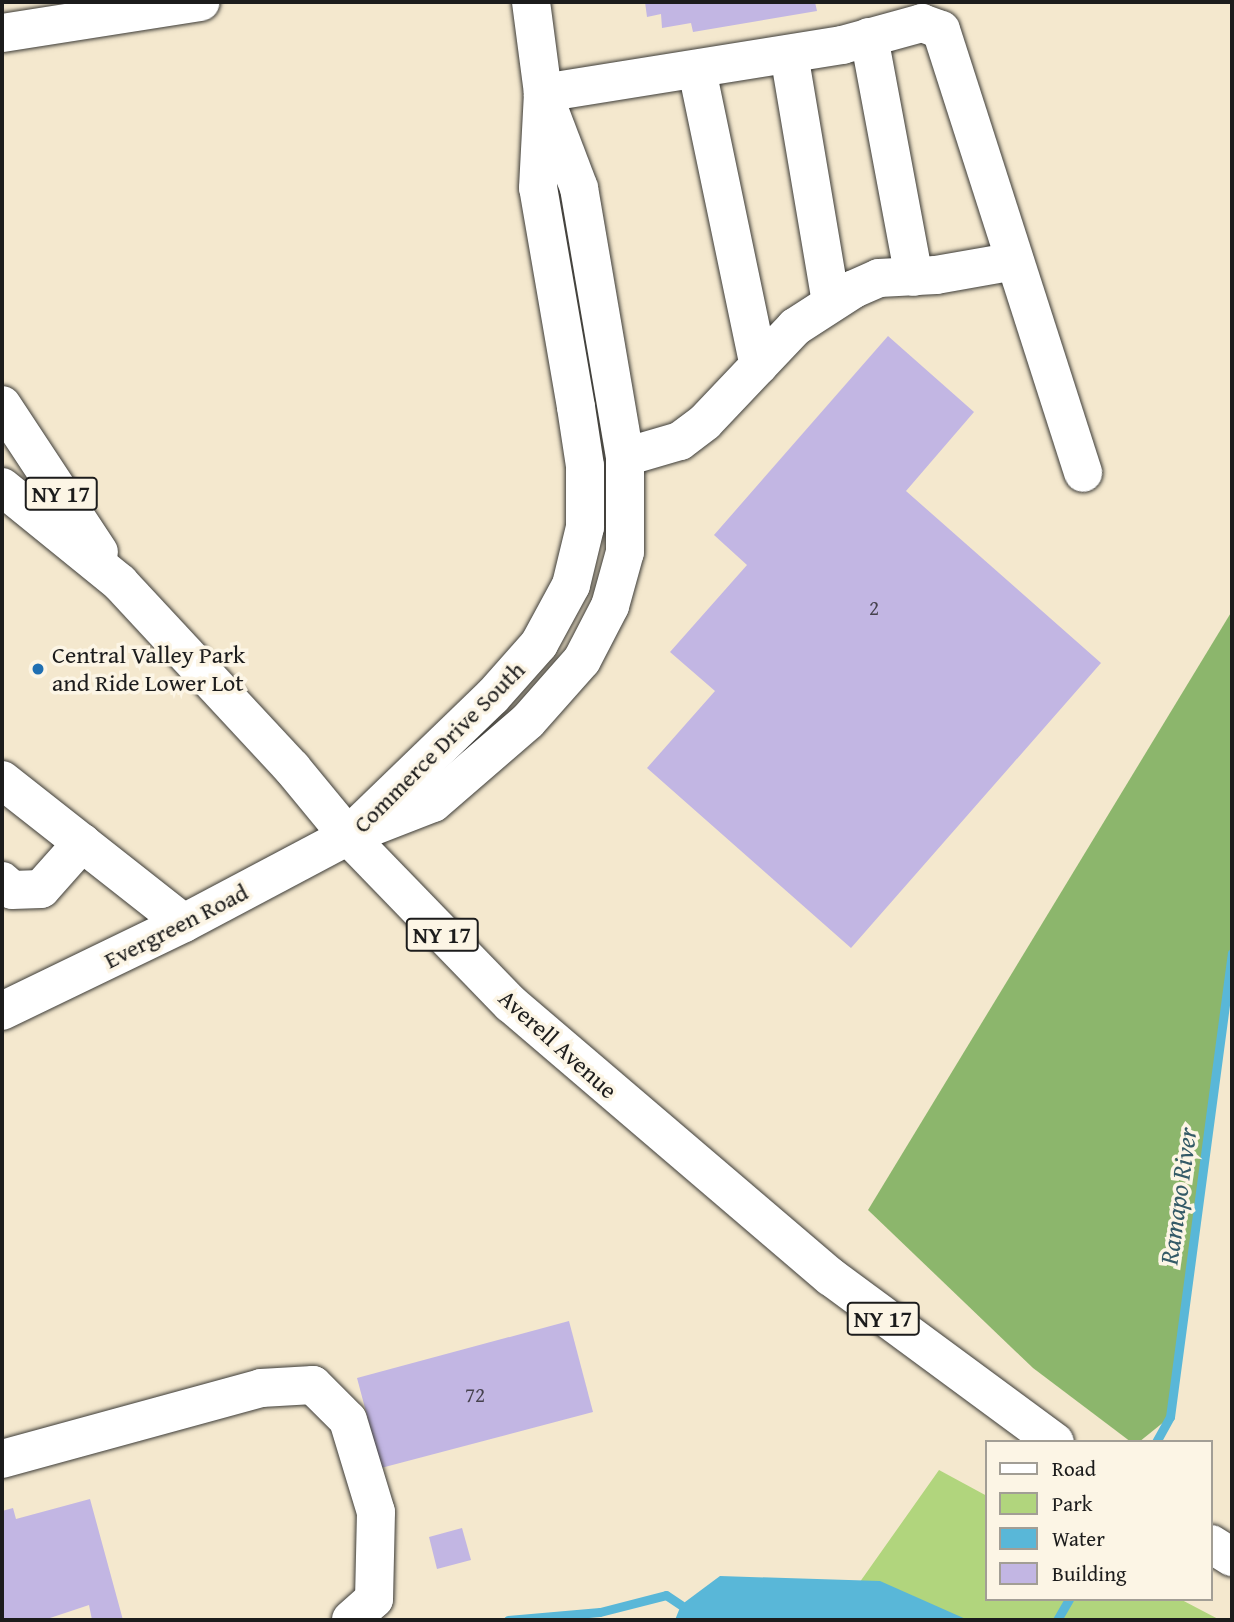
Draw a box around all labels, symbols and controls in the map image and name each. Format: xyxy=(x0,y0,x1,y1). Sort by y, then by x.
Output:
road number: NY 17 xyxy=(24,474,98,514)
house number: 2 xyxy=(869,595,879,621)
place label: Central Valley Park and Ride Lower Lot xyxy=(52,641,245,697)
street label: Commerce Drive South xyxy=(347,655,531,839)
marker: Central Valley Park and Ride Lower Lot xyxy=(30,661,46,677)
street label: Evergreen Road xyxy=(99,877,253,975)
road number: NY 17 xyxy=(405,916,479,954)
street label: Averell Avenue xyxy=(493,983,623,1105)
water label: Ramapo River xyxy=(1153,1125,1203,1267)
road number: NY 17 xyxy=(846,1300,920,1338)
house number: 72 xyxy=(465,1382,485,1408)
legend xyxy=(986,1440,1213,1601)
text: Road xyxy=(1052,1453,1096,1484)
text: Park xyxy=(1052,1488,1093,1519)
text: Water xyxy=(1052,1523,1105,1554)
text: Building xyxy=(1052,1558,1126,1589)

